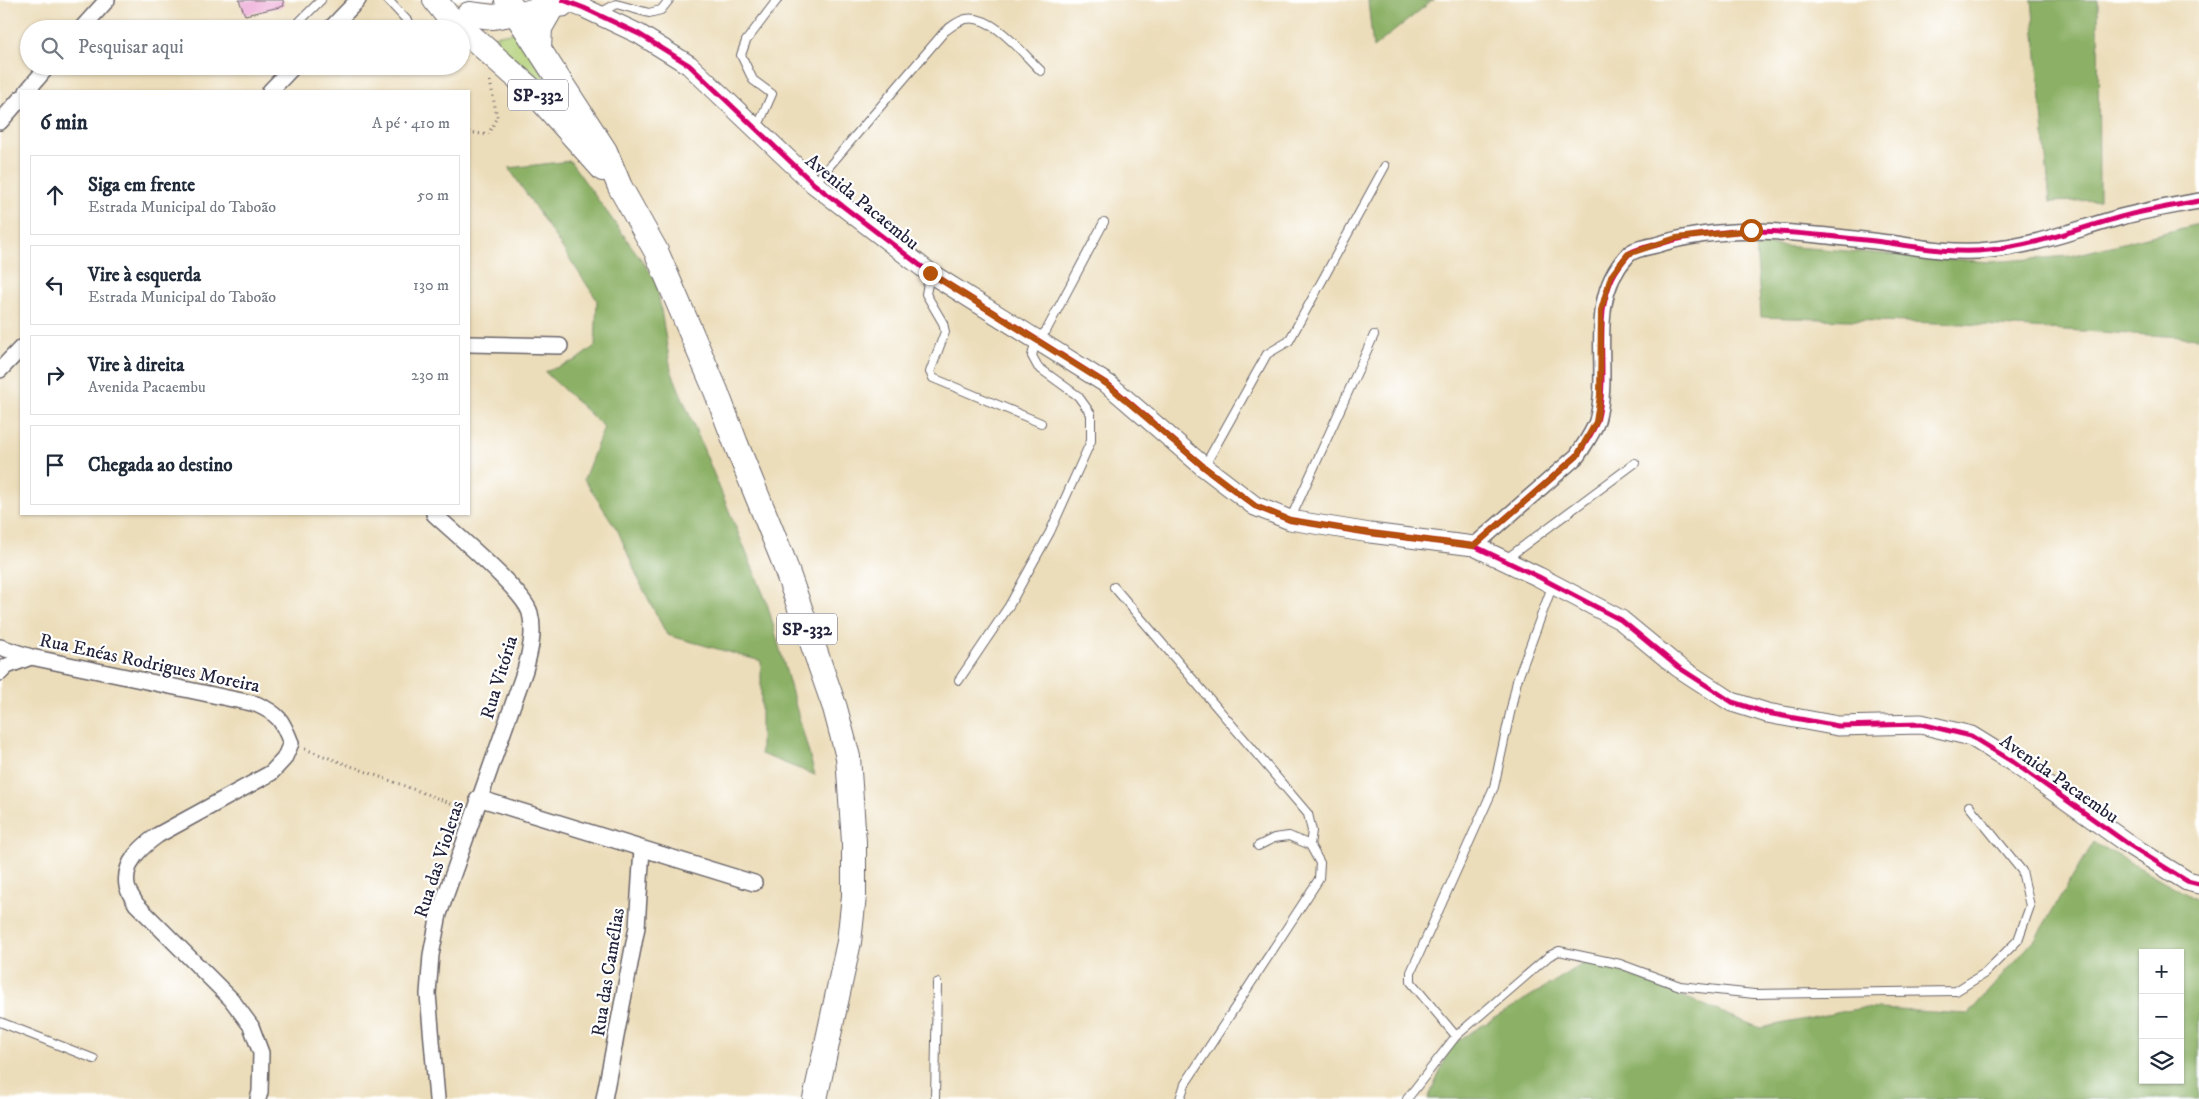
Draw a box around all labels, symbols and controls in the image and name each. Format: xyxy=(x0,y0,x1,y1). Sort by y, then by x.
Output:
search box xyxy=(20,20,470,75)
icon: search xyxy=(38,34,66,62)
text: Pesquisar aqui xyxy=(78,36,184,59)
road number: SP-332 xyxy=(508,80,568,110)
text: 6 min xyxy=(40,110,88,136)
text: A pé · 410 m xyxy=(372,113,450,133)
street label: Avenida Pacaembu xyxy=(800,149,924,255)
text: Siga em frente xyxy=(88,174,195,197)
icon: ahead xyxy=(41,181,69,209)
text: 50 m xyxy=(417,185,449,205)
text: Estrada Municipal do Taboão xyxy=(88,197,276,217)
route start xyxy=(1740,219,1763,242)
route end xyxy=(919,262,942,285)
text: Vire à esquerda xyxy=(88,264,201,287)
icon: left xyxy=(41,271,69,299)
text: 130 m xyxy=(413,275,449,295)
text: Estrada Municipal do Taboão xyxy=(88,287,276,307)
text: Vire à direita xyxy=(88,354,184,377)
icon: right xyxy=(41,361,69,389)
text: 230 m xyxy=(411,365,449,385)
text: Avenida Pacaembu xyxy=(88,377,206,397)
icon: arrive xyxy=(41,451,69,479)
text: Chegada ao destino xyxy=(88,454,233,477)
road number: SP-332 xyxy=(777,614,837,644)
street label: Rua Enéas Rodrigues Moreira xyxy=(37,629,262,698)
street label: Rua Vitória xyxy=(476,633,523,722)
street label: Avenida Pacaembu xyxy=(1995,730,2123,829)
street label: Rua das Violetas xyxy=(410,798,469,921)
street label: Rua das Camélias xyxy=(587,906,630,1038)
map controls xyxy=(2139,949,2184,1084)
button: + xyxy=(2139,949,2184,994)
button: − xyxy=(2139,994,2184,1039)
button: layers xyxy=(2139,1039,2184,1084)

